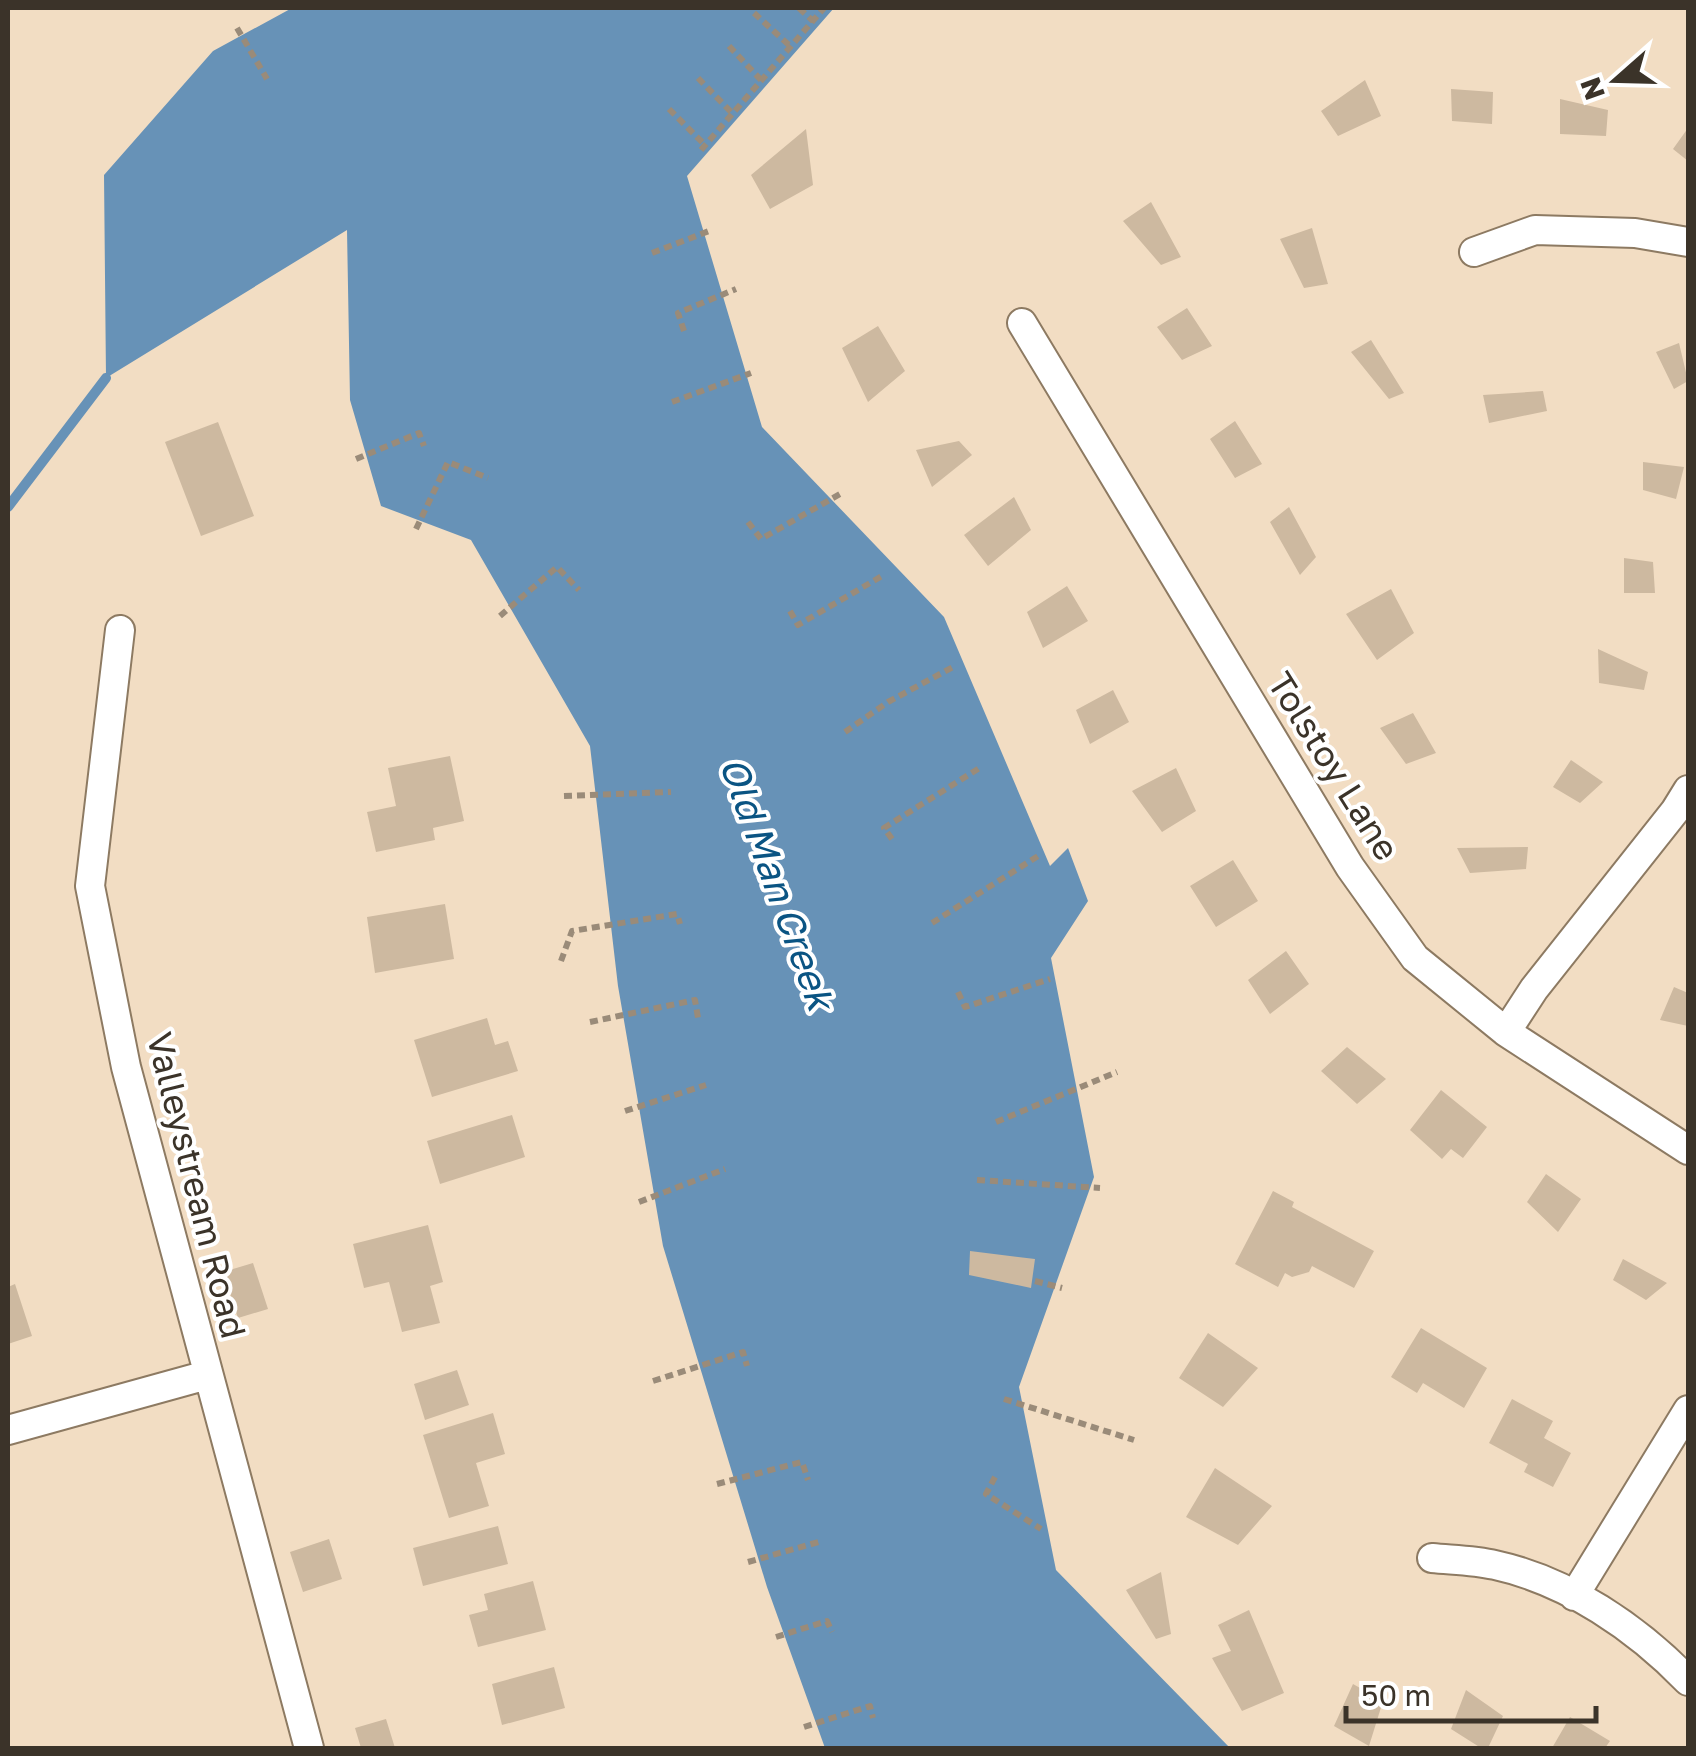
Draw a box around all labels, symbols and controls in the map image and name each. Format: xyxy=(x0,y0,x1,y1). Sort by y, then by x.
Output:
north arrow xyxy=(1566,30,1666,130)
text: N xyxy=(1573,73,1611,104)
street label: Tolstoy Lane xyxy=(1260,664,1408,868)
water label: Old Man Creek xyxy=(711,751,846,1019)
street label: Valleystream Road xyxy=(139,1028,255,1342)
scale bar xyxy=(1346,1661,1596,1723)
text: 50 m xyxy=(1361,1677,1431,1713)

